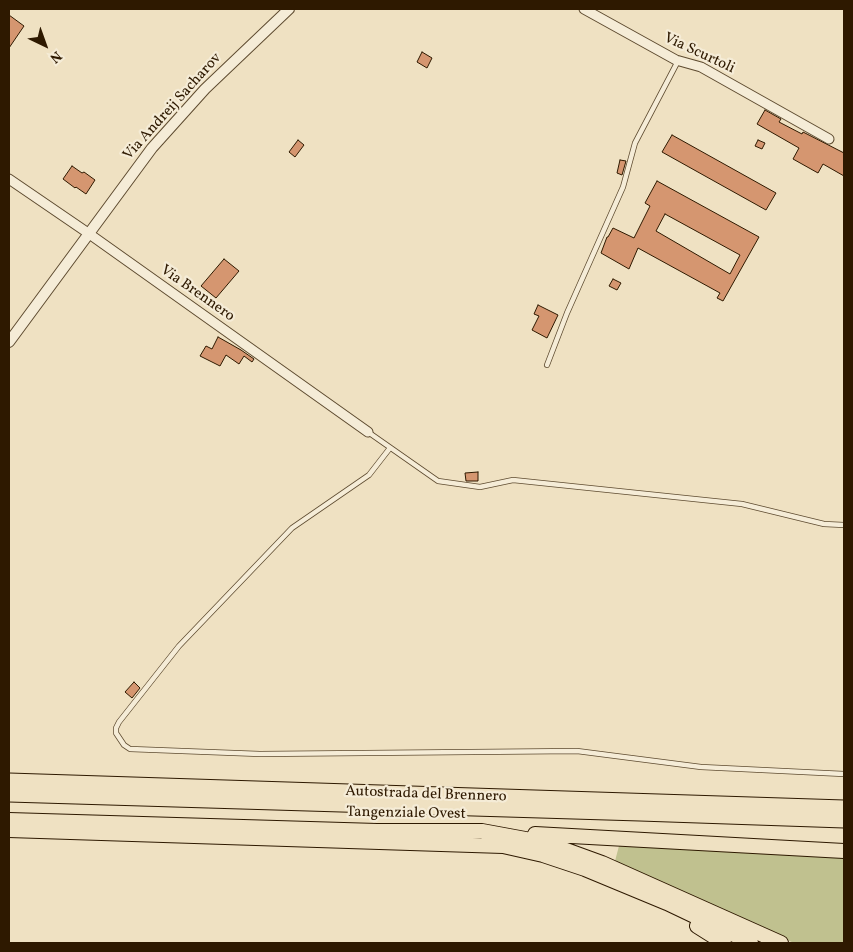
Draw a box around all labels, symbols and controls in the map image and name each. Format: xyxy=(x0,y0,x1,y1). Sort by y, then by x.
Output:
north arrow xyxy=(20,20,70,70)
street label: Via Scurtoli xyxy=(661,30,737,78)
text: N xyxy=(45,46,66,67)
street label: Via Andreij Sacharov xyxy=(120,50,226,164)
street label: Via Brennero xyxy=(156,262,238,326)
street label: Autostrada del Brennero xyxy=(345,783,507,807)
street label: Tangenziale Ovest xyxy=(346,804,466,824)

